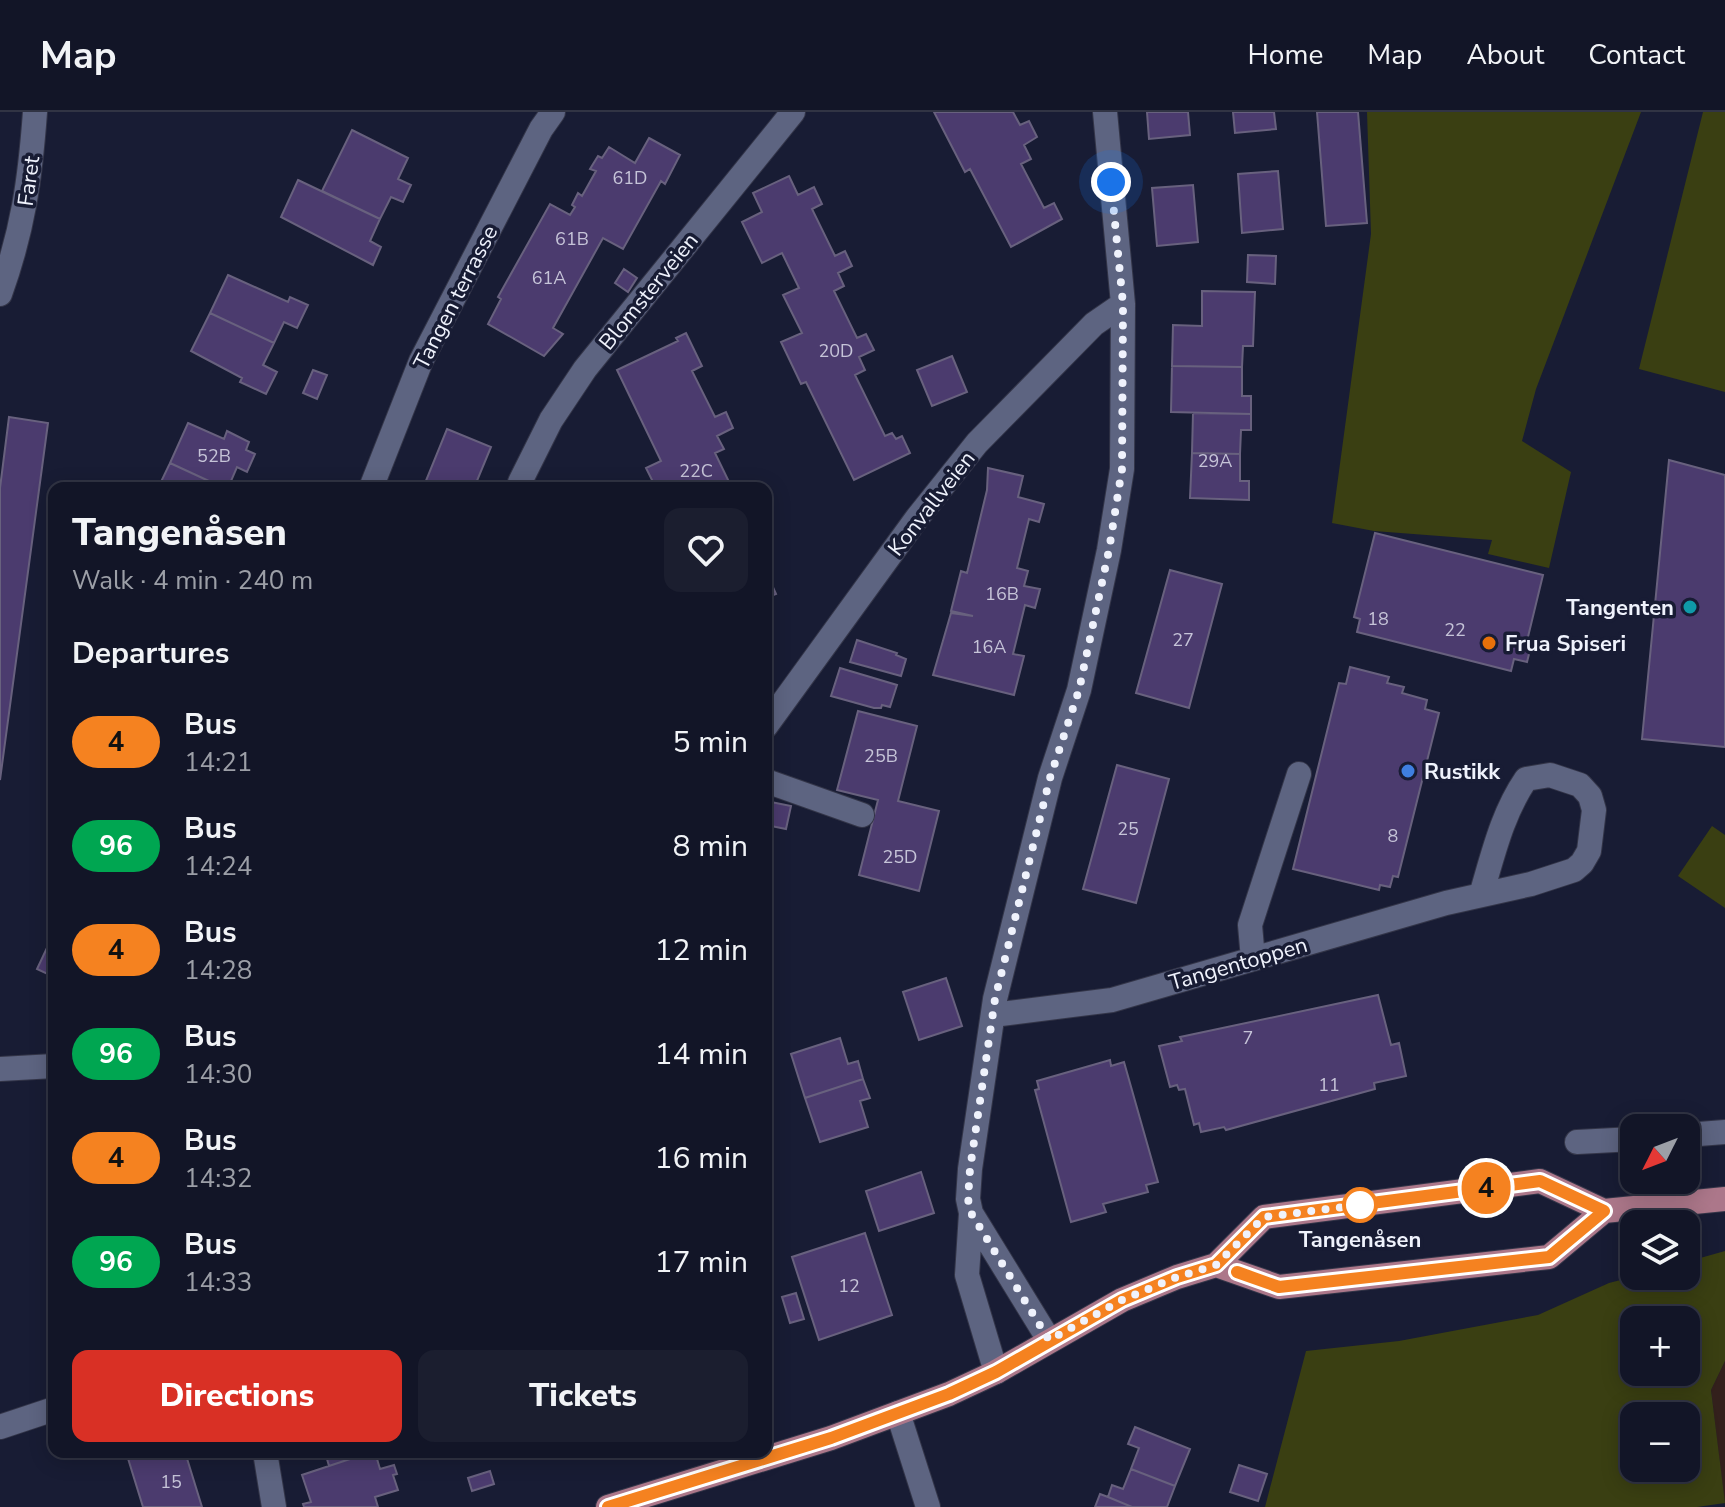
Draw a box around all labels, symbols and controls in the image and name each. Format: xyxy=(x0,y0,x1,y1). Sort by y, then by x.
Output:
text: Map xyxy=(40,30,117,81)
text: Home xyxy=(1248,36,1323,74)
text: Map xyxy=(1367,36,1422,74)
text: About xyxy=(1466,36,1544,74)
text: Contact xyxy=(1588,36,1685,74)
street label: Faret xyxy=(11,154,47,208)
your location xyxy=(1091,162,1131,202)
house number: 61D xyxy=(613,166,647,190)
street label: Tangen terrasse xyxy=(407,220,505,375)
house number: 61B xyxy=(555,227,589,251)
street label: Blomsterveien xyxy=(592,227,705,357)
house number: 61A xyxy=(532,266,566,290)
house number: 20D xyxy=(819,339,853,363)
house number: 52B xyxy=(197,444,231,468)
street label: Konvallveien xyxy=(881,445,982,562)
house number: 29A xyxy=(1198,449,1232,473)
house number: 22C xyxy=(679,459,713,483)
text: Tangenåsen xyxy=(72,507,287,558)
button: heart xyxy=(664,508,748,592)
text: Walk · 4 min · 240 m xyxy=(72,563,313,598)
house number: 16B xyxy=(985,582,1019,606)
place label: Tangenten xyxy=(1566,593,1674,623)
marker: Tangenten xyxy=(1681,598,1699,616)
house number: 18 xyxy=(1367,607,1389,631)
house number: 22 xyxy=(1444,618,1466,642)
house number: 27 xyxy=(1172,628,1194,652)
place label: Frua Spiseri xyxy=(1505,629,1626,659)
text: Departures xyxy=(72,633,229,674)
marker: Frua Spiseri xyxy=(1480,634,1498,652)
house number: 16A xyxy=(972,635,1006,659)
text: Bus xyxy=(184,704,237,745)
text: 5 min xyxy=(673,722,748,763)
text: 4 xyxy=(108,723,124,761)
house number: 25B xyxy=(864,744,898,768)
text: 14:21 xyxy=(184,745,252,780)
place label: Rustikk xyxy=(1424,757,1501,787)
marker: Rustikk xyxy=(1399,762,1417,780)
text: Bus xyxy=(184,808,237,849)
house number: 25 xyxy=(1117,817,1139,841)
house number: 8 xyxy=(1388,824,1398,848)
text: 8 min xyxy=(673,826,748,867)
text: 96 xyxy=(99,827,133,865)
house number: 25D xyxy=(883,845,917,869)
text: 14:24 xyxy=(184,849,252,884)
text: Bus xyxy=(184,912,237,953)
text: 12 min xyxy=(655,930,748,971)
street label: Tangentoppen xyxy=(1166,930,1311,998)
text: 4 xyxy=(108,931,124,969)
text: 14:28 xyxy=(184,953,252,988)
text: Bus xyxy=(184,1016,237,1057)
house number: 7 xyxy=(1243,1026,1253,1050)
text: 14 min xyxy=(655,1034,748,1075)
text: 96 xyxy=(99,1035,133,1073)
text: 14:30 xyxy=(184,1057,252,1092)
house number: 11 xyxy=(1318,1073,1340,1097)
north arrow xyxy=(1620,1114,1700,1194)
map controls xyxy=(1620,1114,1700,1482)
text: Bus xyxy=(184,1120,237,1161)
text: 16 min xyxy=(655,1138,748,1179)
text: 4 xyxy=(108,1139,124,1177)
text: 14:32 xyxy=(184,1161,252,1196)
line badge: 4 xyxy=(1460,1162,1512,1214)
text: 4 xyxy=(1478,1169,1494,1207)
marker: Tangenåsen xyxy=(1343,1188,1377,1222)
button: layers xyxy=(1620,1210,1700,1290)
text: Bus xyxy=(184,1224,237,1265)
place label: Tangenåsen xyxy=(1299,1225,1421,1255)
text: 17 min xyxy=(655,1242,748,1283)
text: 96 xyxy=(99,1243,133,1281)
text: 14:33 xyxy=(184,1265,252,1300)
house number: 12 xyxy=(838,1274,860,1298)
button: + xyxy=(1620,1306,1700,1386)
button: Directions xyxy=(72,1350,402,1442)
button: Tickets xyxy=(418,1350,748,1442)
button: − xyxy=(1620,1402,1700,1482)
house number: 15 xyxy=(160,1470,182,1494)

